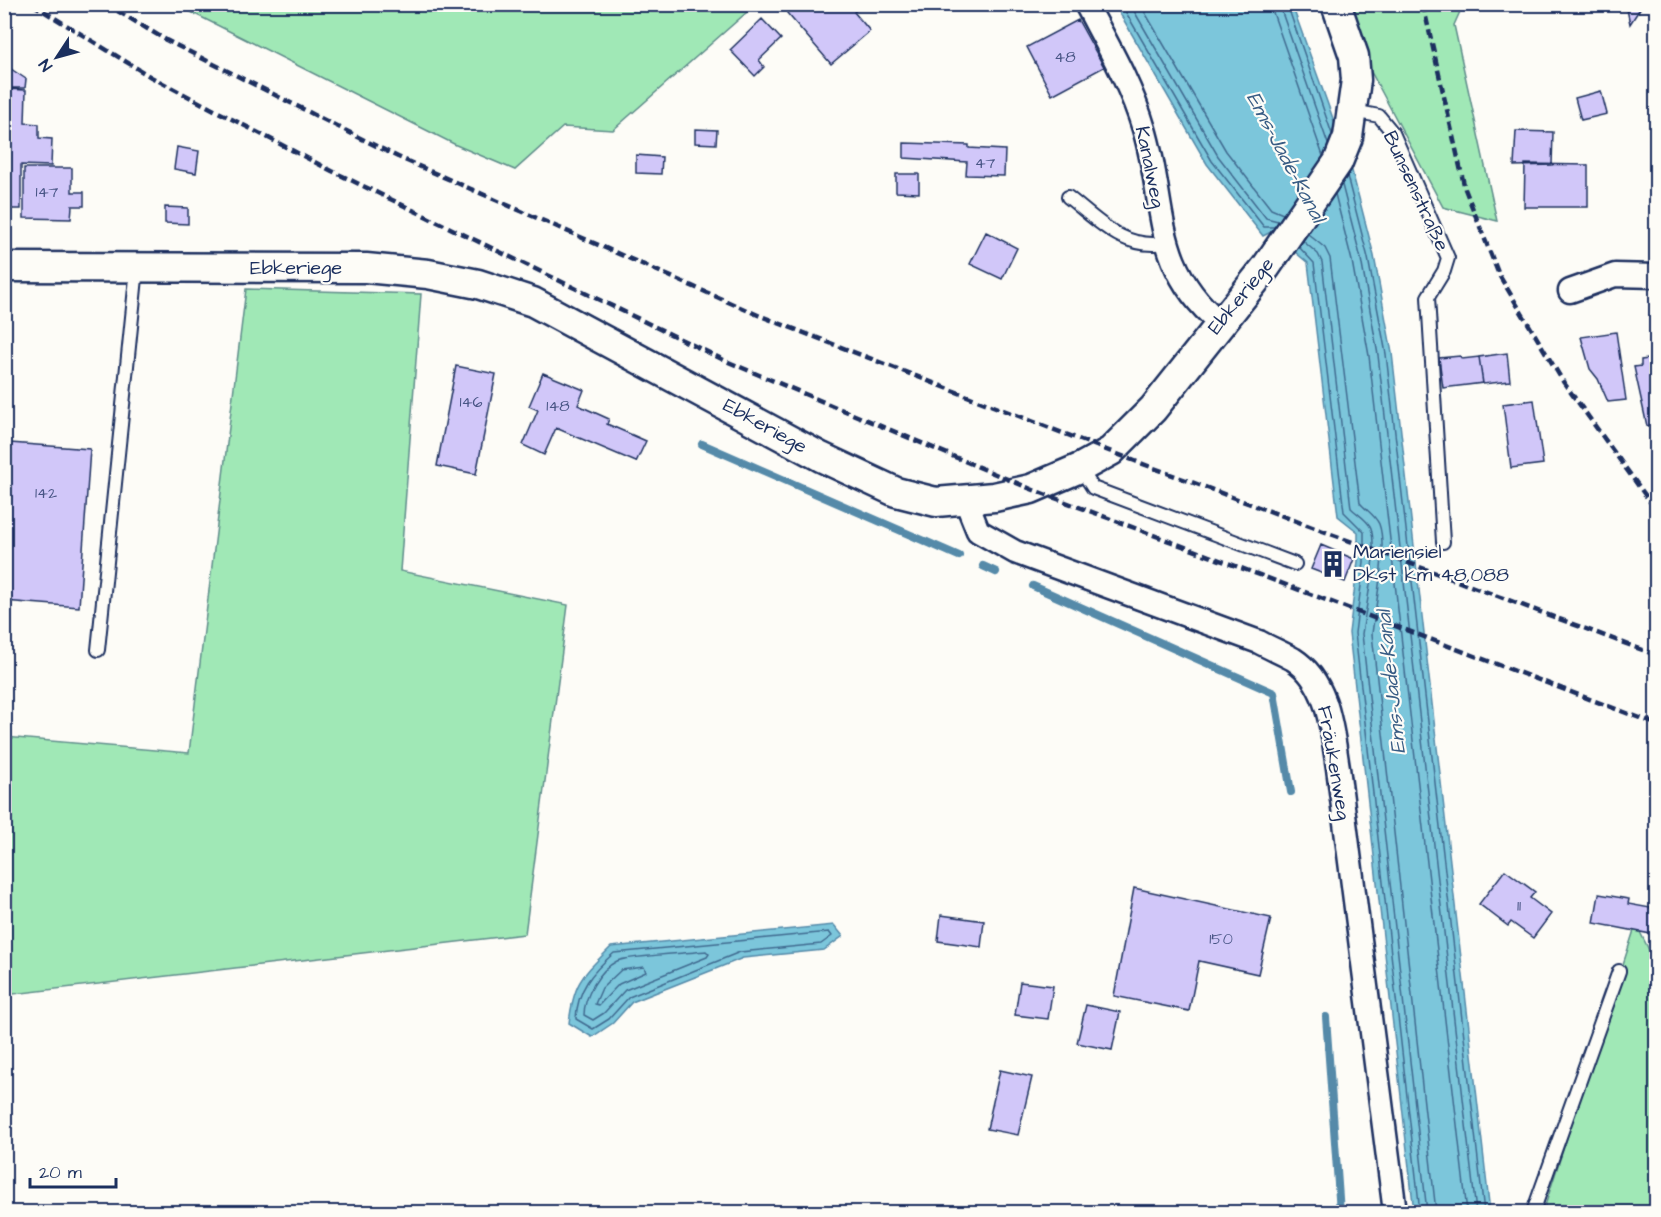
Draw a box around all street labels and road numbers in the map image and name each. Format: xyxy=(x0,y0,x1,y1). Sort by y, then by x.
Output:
street label: Kanalweg xyxy=(1127,124,1172,211)
street label: Bunsenstraße xyxy=(1376,126,1456,256)
street label: Ebkeriege xyxy=(1201,251,1282,341)
street label: Ebkeriege xyxy=(250,254,342,283)
street label: Ebkeriege xyxy=(717,391,812,462)
street label: Fräukenweg xyxy=(1309,704,1358,823)

